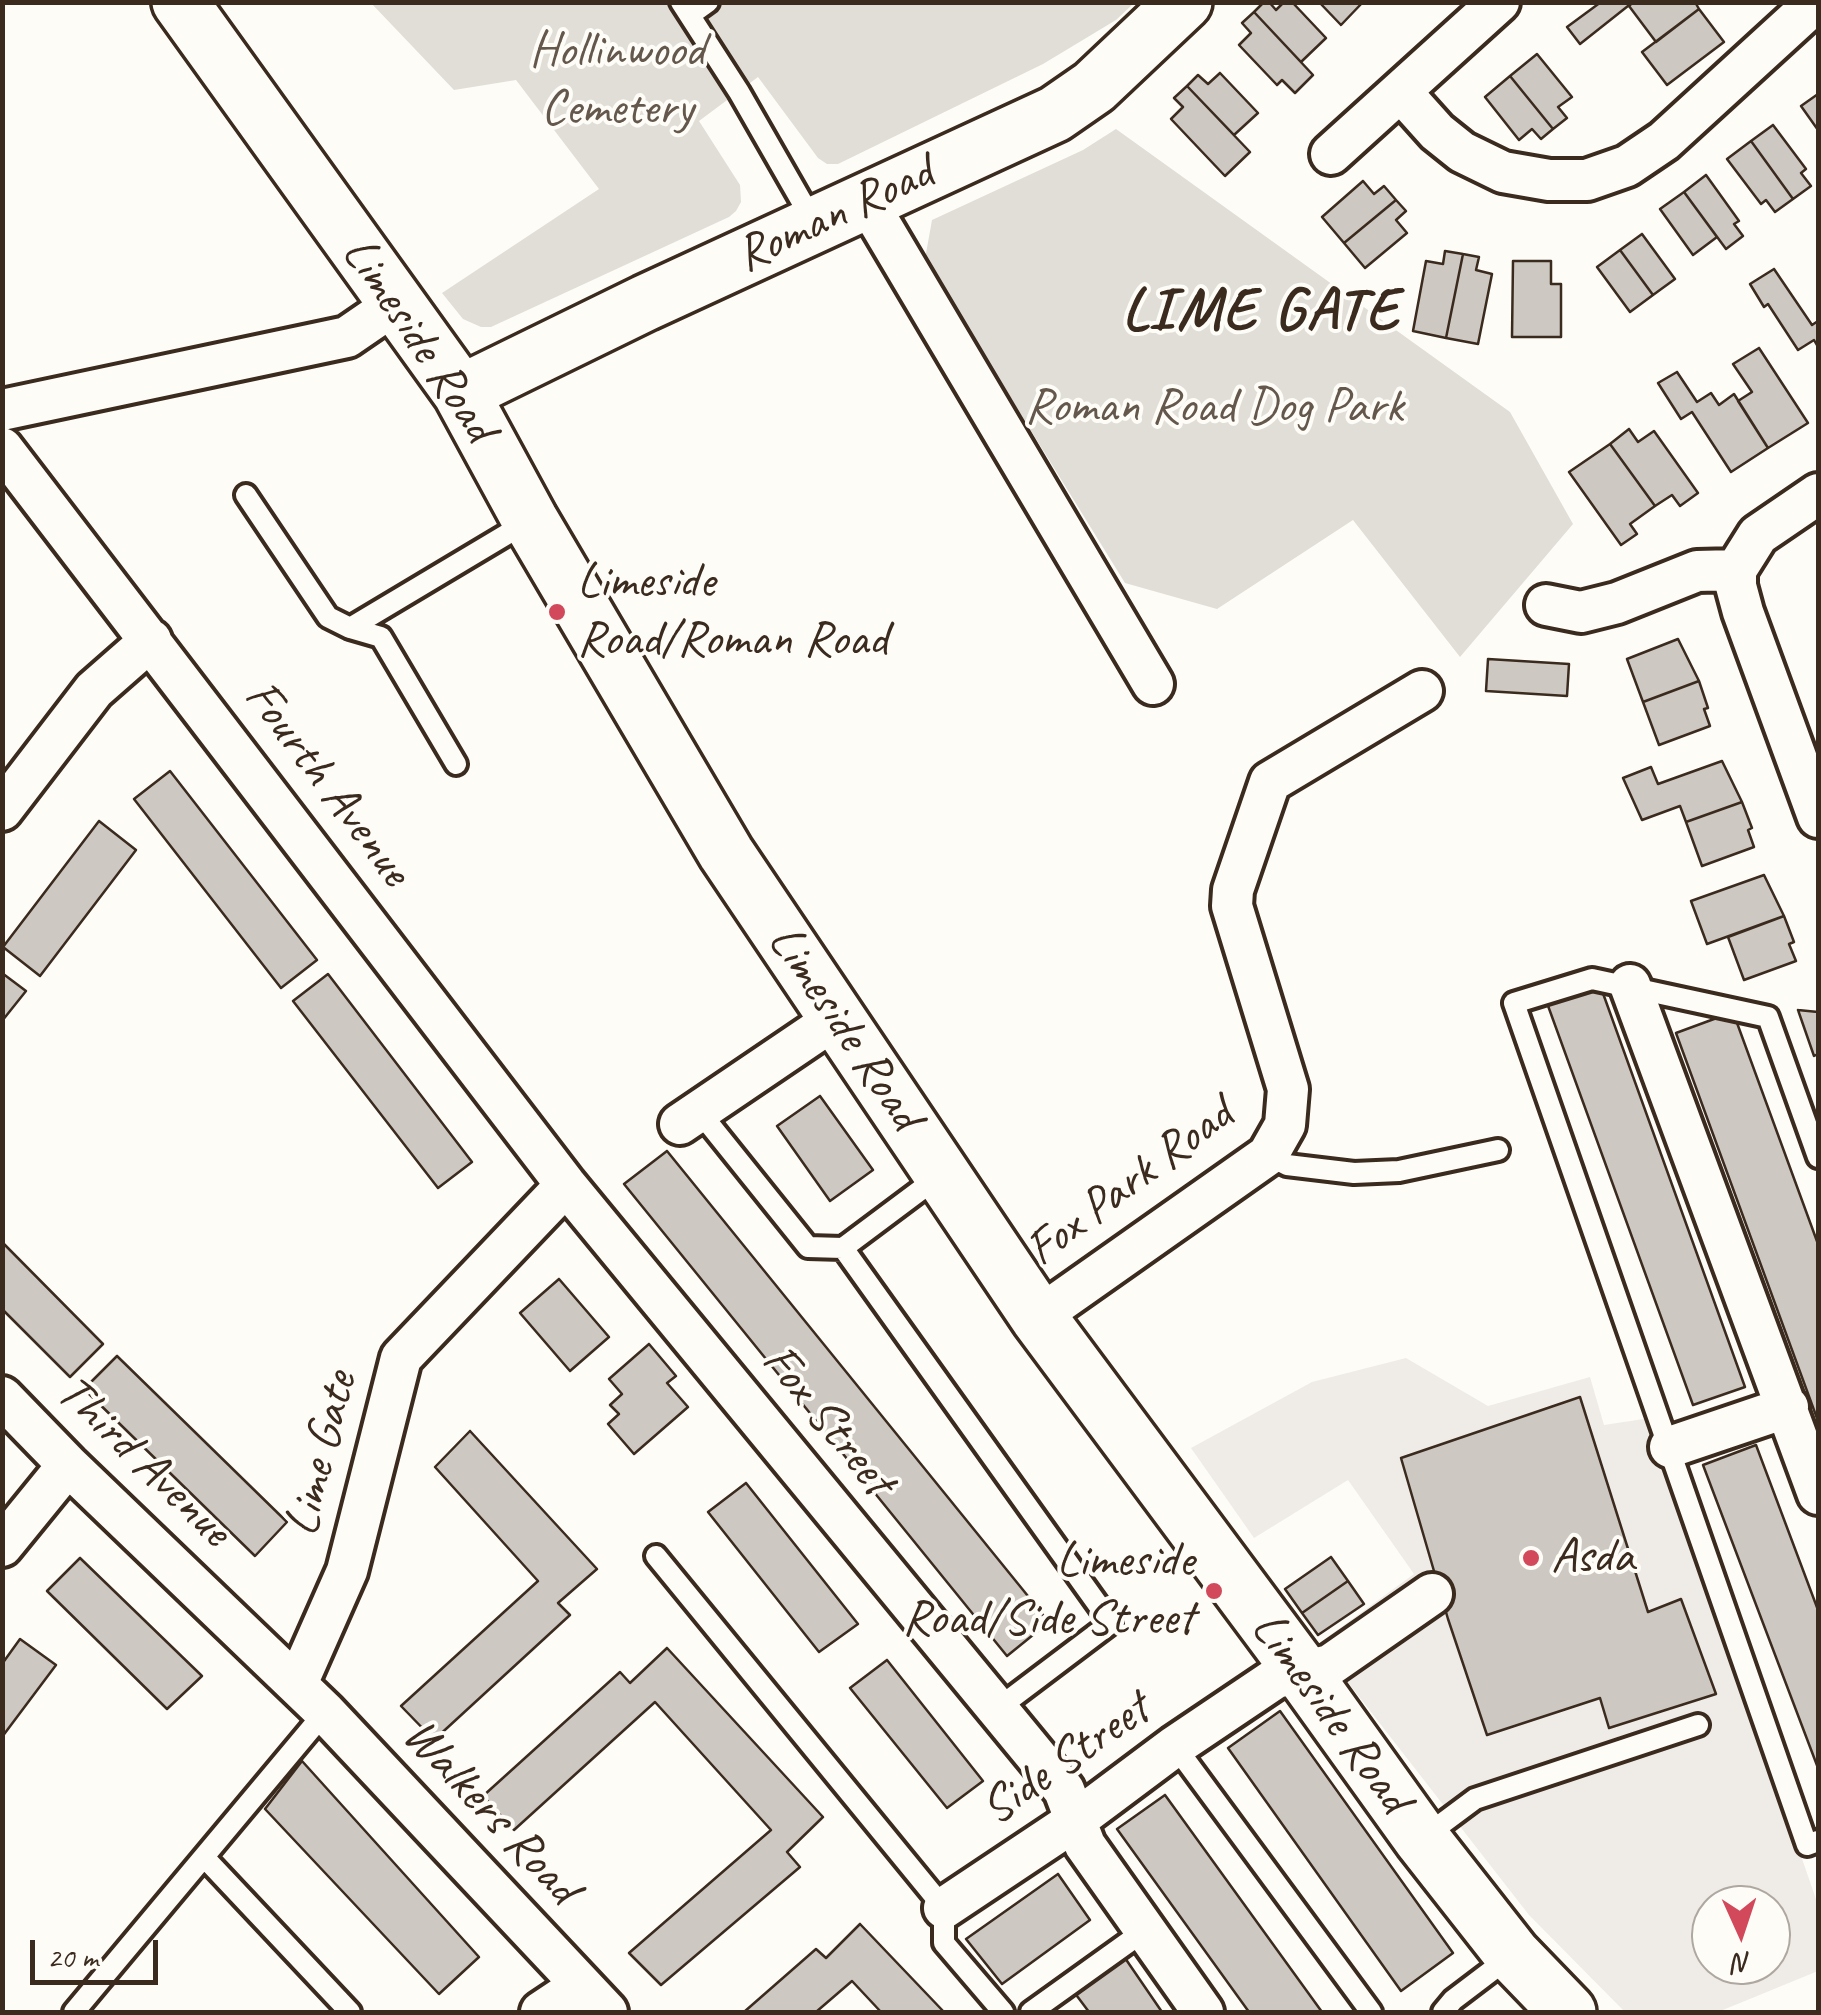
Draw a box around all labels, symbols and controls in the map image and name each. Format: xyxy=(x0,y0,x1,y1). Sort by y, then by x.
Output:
park label: Hollinwood Cemetery xyxy=(529,22,705,140)
street label: Roman Road xyxy=(727,143,943,287)
street label: Limeside Road xyxy=(328,226,508,454)
district label: LIME GATE xyxy=(1122,276,1400,348)
park label: Roman Road Dog Park xyxy=(1025,378,1403,438)
place label: Limeside Road/Roman Road xyxy=(577,553,888,670)
marker: Limeside Road/Roman Road xyxy=(546,601,568,623)
street label: Fourth Avenue xyxy=(230,669,424,899)
street label: Limeside Road xyxy=(754,914,934,1142)
street label: Fox Park Road xyxy=(1015,1086,1245,1280)
street label: Fox Street xyxy=(748,1333,906,1509)
street label: Third Avenue xyxy=(43,1364,243,1560)
street label: Lime Gate xyxy=(273,1366,371,1542)
place label: Asda xyxy=(1551,1528,1634,1588)
place label: Limeside Road/Side Street xyxy=(902,1532,1194,1650)
marker: Asda xyxy=(1520,1547,1542,1569)
marker: Limeside Road/Side Street xyxy=(1203,1580,1225,1602)
street label: Limeside Road xyxy=(1237,1601,1423,1825)
street label: Side Street xyxy=(970,1680,1162,1840)
street label: Walkers Road xyxy=(389,1707,591,1917)
north arrow xyxy=(1691,1885,1791,1985)
scale bar xyxy=(35,1920,162,1982)
text: 20 m xyxy=(47,1938,98,1976)
text: N xyxy=(1733,1946,1752,1981)

